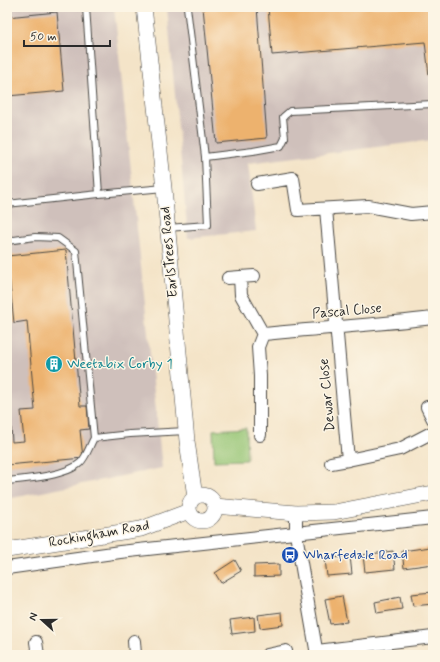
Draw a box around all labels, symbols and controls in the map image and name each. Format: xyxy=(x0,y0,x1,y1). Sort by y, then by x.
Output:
scale bar xyxy=(24,22,110,48)
text: 50 m xyxy=(30,29,57,45)
street label: EarlsTrees Road xyxy=(156,206,182,298)
street label: Pascal Close xyxy=(311,299,383,323)
building icon: Weetabix Corby 1 xyxy=(44,354,64,374)
place label: Weetabix Corby 1 xyxy=(67,355,173,373)
street label: Dewar Close xyxy=(315,358,339,432)
street label: Rockingham Road xyxy=(47,516,151,554)
bus stop icon: Wharfedale Road xyxy=(280,545,300,565)
place label: Wharfedale Road xyxy=(303,546,408,564)
north arrow xyxy=(22,600,62,640)
text: N xyxy=(26,611,41,623)

